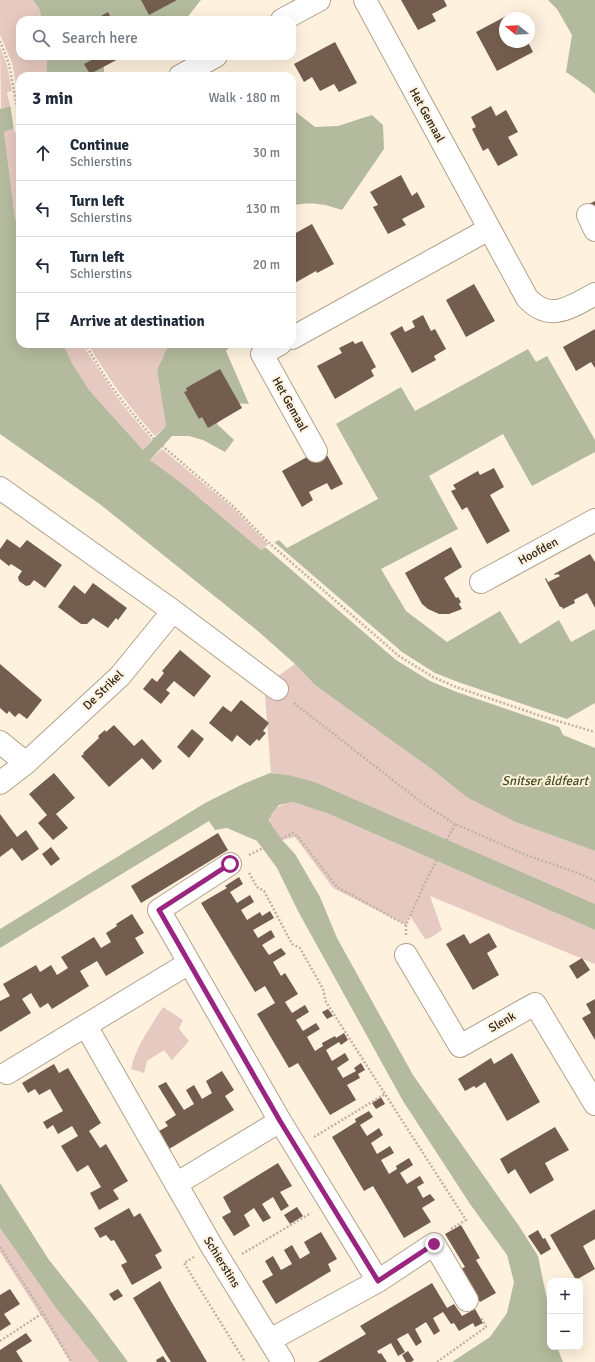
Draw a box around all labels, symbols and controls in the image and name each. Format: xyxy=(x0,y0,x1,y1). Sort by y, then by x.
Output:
north arrow xyxy=(499,12,535,48)
search box xyxy=(16,16,296,60)
icon: search xyxy=(30,27,52,49)
text: Search here xyxy=(62,29,138,47)
street label: Het Gemaal xyxy=(405,85,448,145)
text: 3 min xyxy=(32,88,73,109)
text: Walk · 180 m xyxy=(209,90,280,106)
text: Continue xyxy=(70,136,129,154)
icon: ahead xyxy=(32,142,54,164)
text: 30 m xyxy=(253,145,280,161)
text: Schierstins xyxy=(70,154,132,170)
text: Turn left xyxy=(70,192,124,210)
icon: left xyxy=(32,198,54,220)
text: 130 m xyxy=(246,201,280,217)
text: Schierstins xyxy=(70,210,132,226)
text: Turn left xyxy=(70,248,124,266)
icon: left xyxy=(32,254,54,276)
text: 20 m xyxy=(253,257,280,273)
text: Schierstins xyxy=(70,266,132,282)
icon: arrive xyxy=(32,310,54,332)
text: Arrive at destination xyxy=(70,312,205,330)
street label: Het Gemaal xyxy=(268,374,311,434)
street label: Hoofden xyxy=(516,534,561,569)
street label: De Strikel xyxy=(80,667,127,713)
water label: Snitser âldfeart xyxy=(502,773,590,789)
route start xyxy=(221,855,239,873)
street label: Slenk xyxy=(486,1009,518,1036)
street label: Schierstins xyxy=(200,1234,243,1290)
route end xyxy=(425,1235,443,1253)
map controls xyxy=(547,1278,583,1350)
button: + xyxy=(547,1278,583,1314)
button: − xyxy=(547,1314,583,1350)

